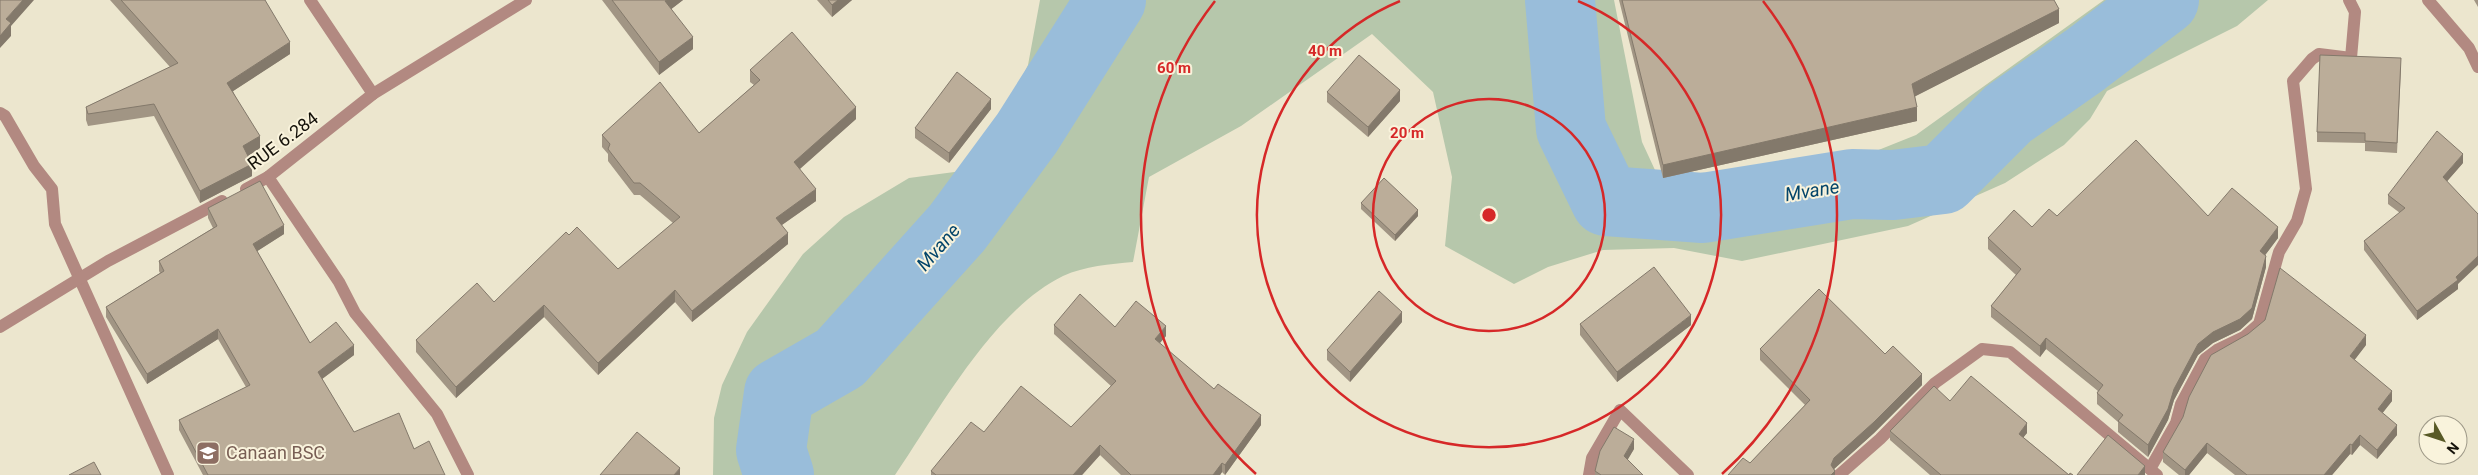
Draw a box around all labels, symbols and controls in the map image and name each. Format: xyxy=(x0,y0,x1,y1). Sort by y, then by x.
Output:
text: 40 m xyxy=(1308,42,1342,60)
text: 60 m xyxy=(1157,59,1191,77)
street label: RUE 6.284 xyxy=(243,107,322,174)
text: 20 m xyxy=(1390,124,1424,142)
water label: Mvane xyxy=(1783,175,1841,206)
centre of rings xyxy=(1480,206,1498,224)
water label: Mvane xyxy=(912,219,965,276)
north arrow xyxy=(2418,415,2468,465)
text: N xyxy=(2444,439,2462,457)
school or university icon: Canaan BSC xyxy=(195,440,221,466)
place label: Canaan BSC xyxy=(226,442,325,463)

